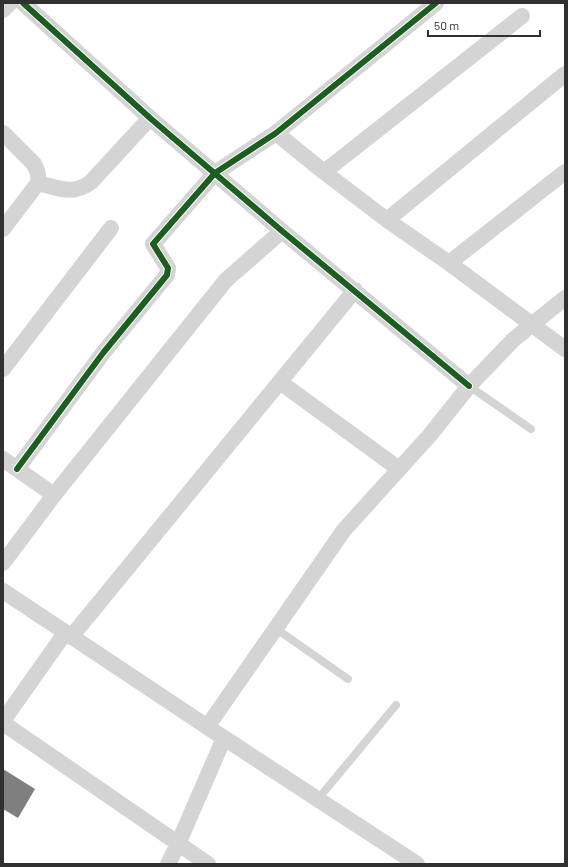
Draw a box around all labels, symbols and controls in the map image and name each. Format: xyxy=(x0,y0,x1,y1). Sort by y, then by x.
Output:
scale bar xyxy=(428,12,540,38)
text: 50 m xyxy=(434,18,459,32)

